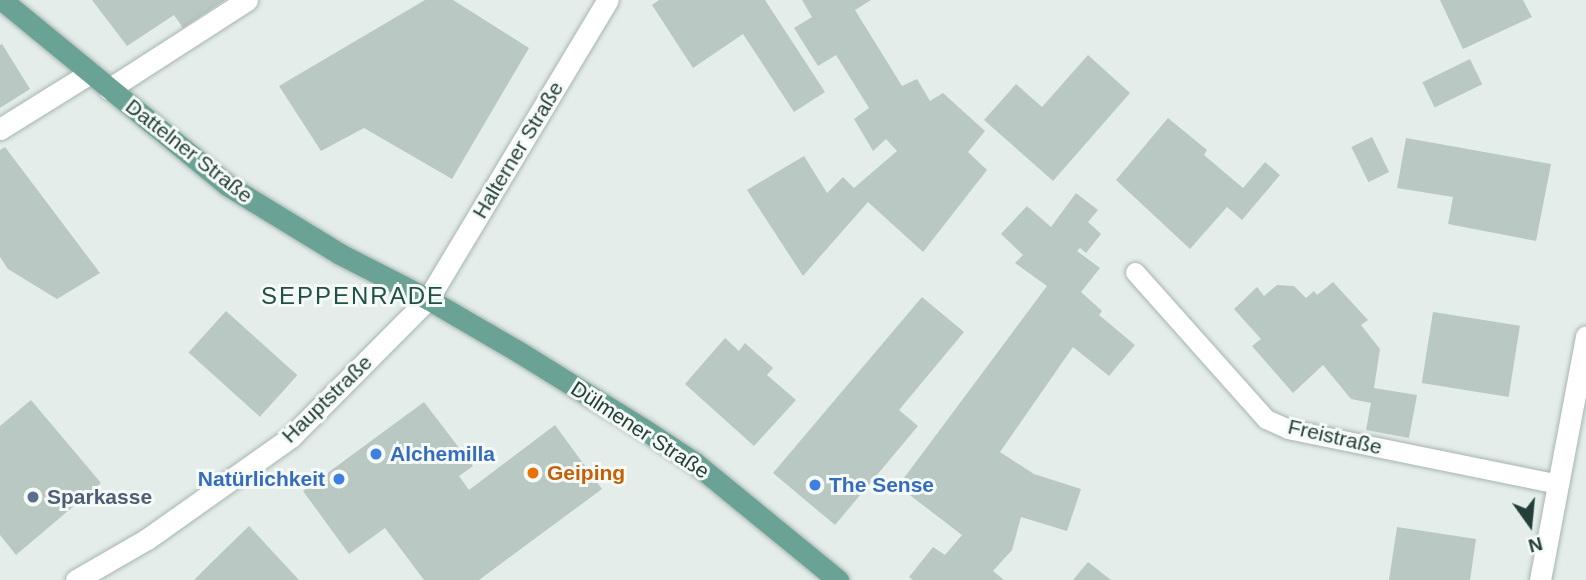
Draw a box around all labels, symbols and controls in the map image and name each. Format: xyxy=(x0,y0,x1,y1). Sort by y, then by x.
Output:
street label: Halterner Straße xyxy=(467,77,569,223)
street label: Dattelner Straße xyxy=(121,94,257,208)
district label: SEPPENRADE xyxy=(262,282,444,310)
street label: Hauptstraße xyxy=(277,350,377,448)
street label: Dülmener Straße xyxy=(566,376,714,484)
street label: Freistraße xyxy=(1286,414,1384,460)
place label: Alchemilla xyxy=(390,441,495,467)
marker: Alchemilla xyxy=(368,446,384,462)
place label: Geiping xyxy=(547,460,625,486)
marker: Geiping xyxy=(525,465,541,481)
place label: Natürlichkeit xyxy=(198,466,325,492)
marker: Natürlichkeit xyxy=(331,471,347,487)
place label: The Sense xyxy=(829,472,934,498)
marker: The Sense xyxy=(807,477,823,493)
place label: Sparkasse xyxy=(47,484,152,510)
marker: Sparkasse xyxy=(25,489,41,505)
north arrow xyxy=(1495,489,1565,559)
text: N xyxy=(1526,533,1545,557)

